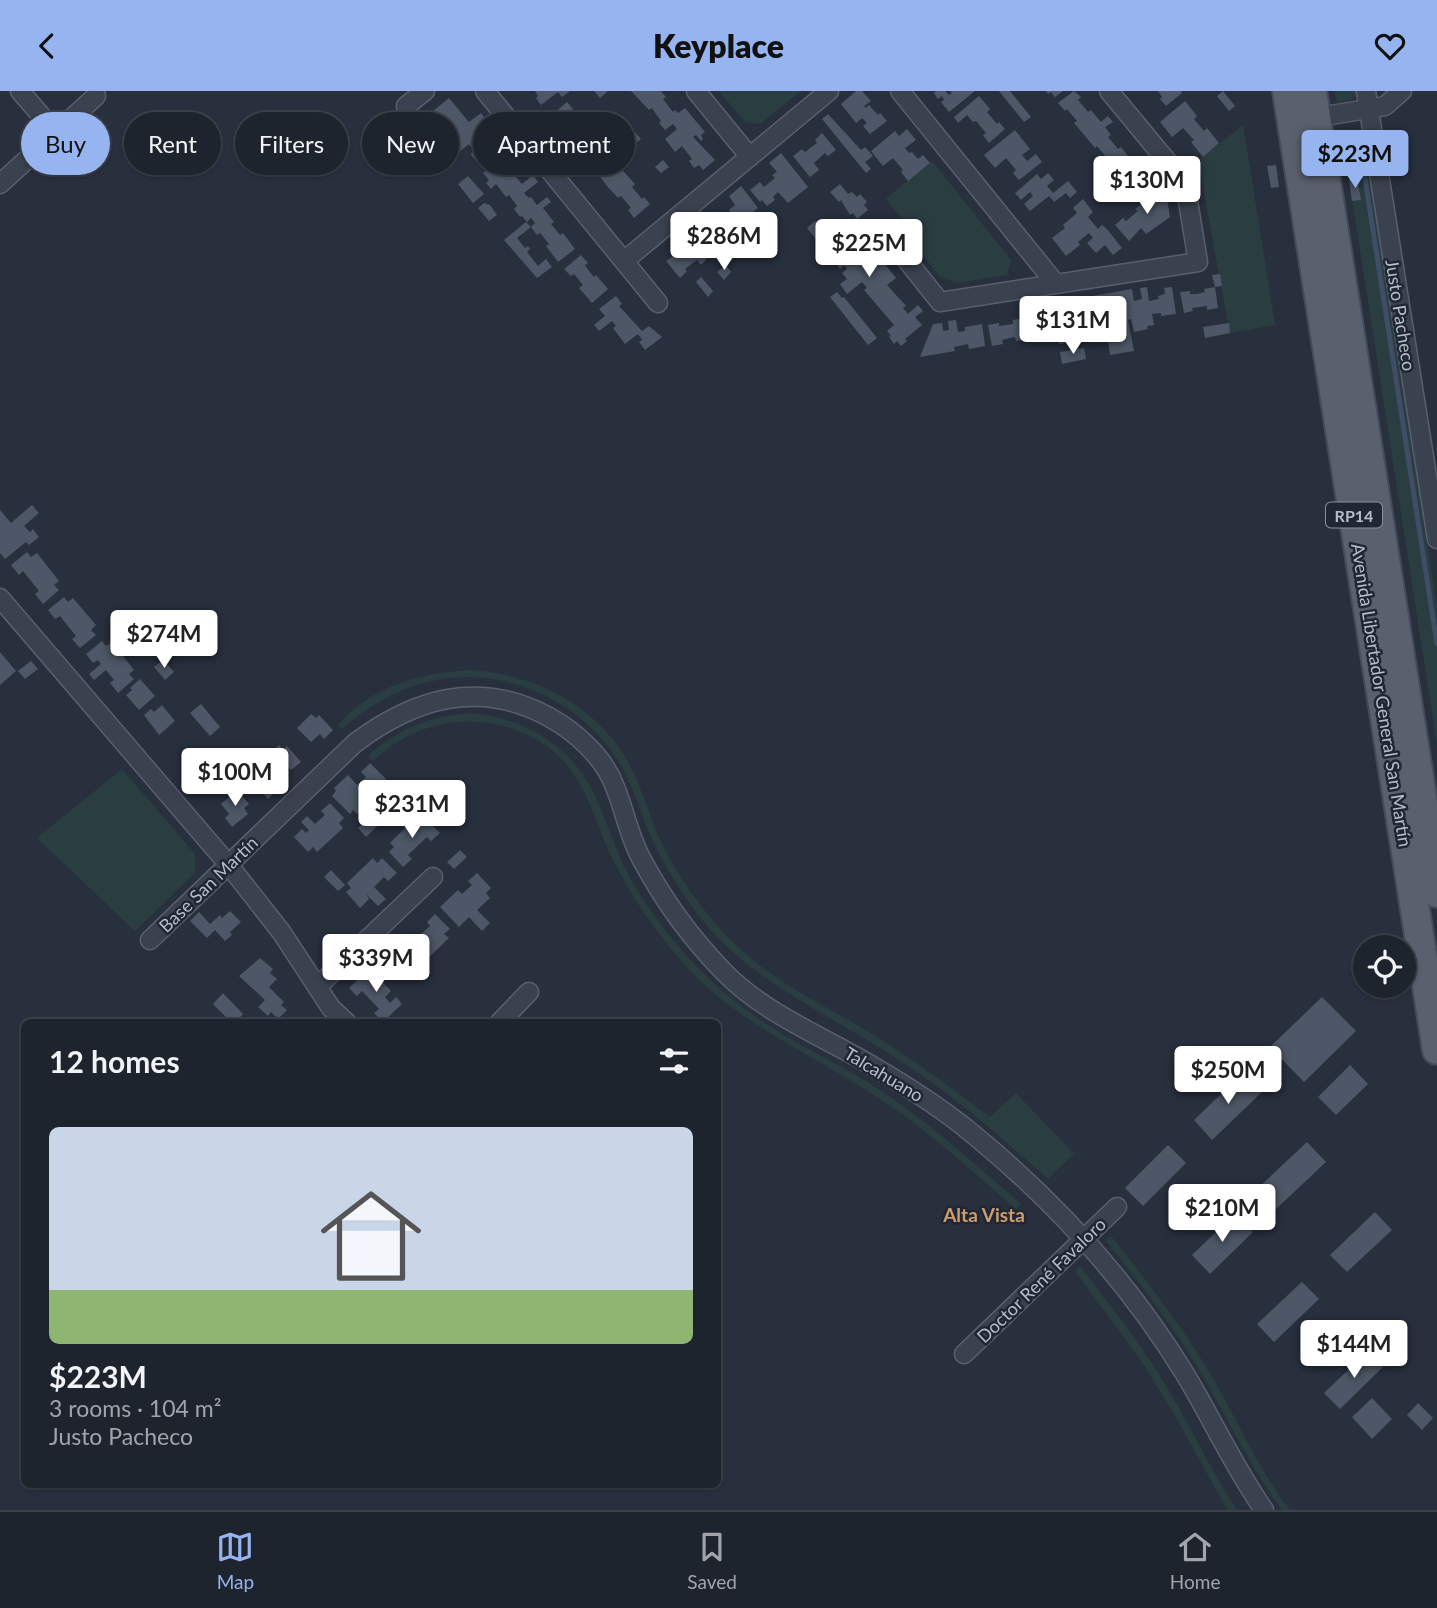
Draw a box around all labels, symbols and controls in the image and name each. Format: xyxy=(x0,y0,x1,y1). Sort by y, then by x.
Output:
text: Keyplace xyxy=(653,26,784,65)
icon: back xyxy=(28,27,66,65)
icon: heart xyxy=(1371,27,1409,65)
chip: Buy xyxy=(21,112,110,175)
chip: Rent xyxy=(124,112,221,175)
chip: Filters xyxy=(235,112,348,175)
chip: New xyxy=(362,112,459,175)
chip: Apartment xyxy=(473,112,635,175)
pin: $223M xyxy=(1306,131,1404,190)
text: $223M xyxy=(1317,139,1393,167)
pin: $130M xyxy=(1098,157,1196,216)
text: $130M xyxy=(1109,165,1185,193)
pin: $286M xyxy=(675,213,773,272)
pin: $225M xyxy=(820,219,918,279)
text: $286M xyxy=(686,221,762,249)
text: $225M xyxy=(831,228,907,256)
street label: Justo Pacheco xyxy=(1381,258,1421,372)
pin: $131M xyxy=(1024,296,1122,356)
text: $131M xyxy=(1035,305,1111,333)
road number: RP14 xyxy=(1326,503,1382,527)
street label: Avenida Libertador General San Martín xyxy=(1347,542,1417,848)
pin: $274M xyxy=(115,611,213,670)
text: $274M xyxy=(126,619,202,647)
pin: $100M xyxy=(186,749,284,808)
text: $100M xyxy=(197,757,273,785)
pin: $231M xyxy=(363,781,461,840)
text: $231M xyxy=(374,789,450,817)
street label: Base San Martín xyxy=(154,831,262,937)
pin: $339M xyxy=(327,935,425,994)
map controls xyxy=(1353,935,1416,998)
button: locate xyxy=(1353,935,1416,998)
text: $339M xyxy=(338,943,414,971)
icon: filters xyxy=(655,1042,693,1080)
street label: Talcahuano xyxy=(840,1042,928,1106)
text: 12 homes xyxy=(49,1043,180,1079)
pin: $250M xyxy=(1179,1047,1277,1106)
text: $250M xyxy=(1190,1055,1266,1083)
icon: home xyxy=(308,1173,434,1299)
pin: $210M xyxy=(1173,1185,1271,1244)
text: $210M xyxy=(1184,1193,1260,1221)
district label: Alta Vista xyxy=(942,1203,1025,1226)
street label: Doctor René Favaloro xyxy=(972,1213,1110,1347)
pin: $144M xyxy=(1305,1321,1403,1380)
text: $144M xyxy=(1316,1329,1392,1357)
text: $223M xyxy=(49,1358,147,1394)
text: 3 rooms · 104 m² xyxy=(49,1394,221,1422)
text: Justo Pacheco xyxy=(49,1422,193,1450)
tab: Map xyxy=(216,1528,254,1593)
tab: Saved xyxy=(687,1528,737,1593)
tab: Home xyxy=(1170,1528,1221,1593)

